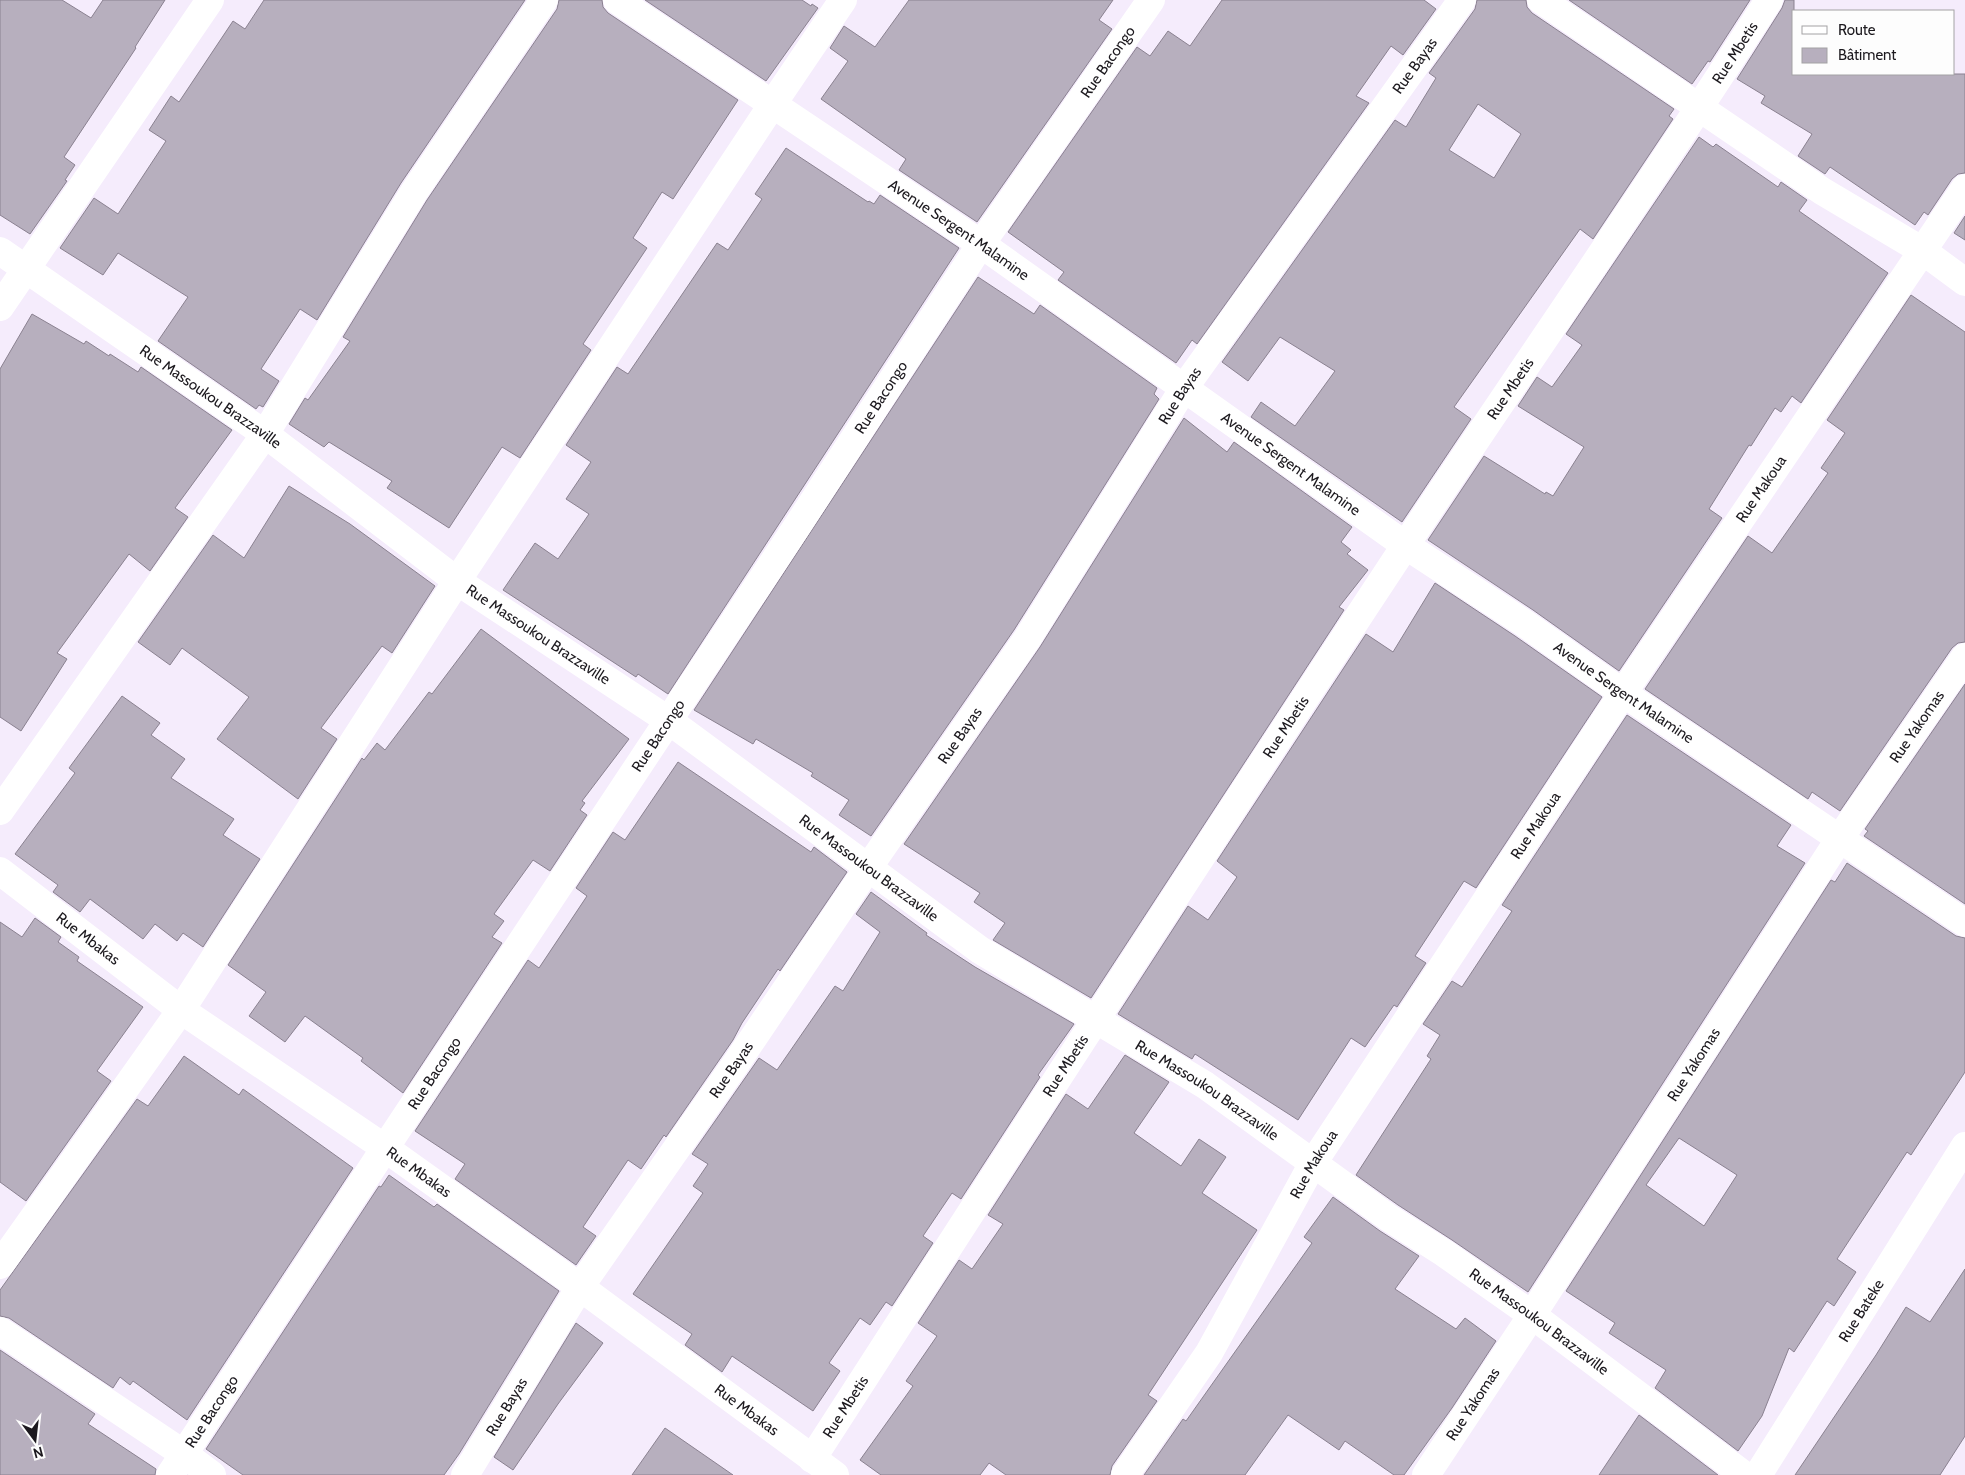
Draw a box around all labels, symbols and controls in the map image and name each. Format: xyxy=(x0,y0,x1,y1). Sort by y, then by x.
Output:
legend xyxy=(1792,10,1955,75)
street label: Rue Mbetis xyxy=(1708,19,1762,87)
text: Route xyxy=(1838,21,1876,39)
street label: Rue Bacongo xyxy=(1077,23,1139,101)
street label: Rue Bayas xyxy=(1389,34,1441,97)
text: Bâtiment xyxy=(1838,46,1896,64)
street label: Avenue Sergent Malamine xyxy=(885,176,1033,285)
street label: Rue Massoukou Brazzaville xyxy=(136,341,285,452)
street label: Rue Mbetis xyxy=(1483,355,1538,423)
street label: Rue Bacongo xyxy=(851,358,911,437)
street label: Rue Bayas xyxy=(1155,364,1205,428)
street label: Avenue Sergent Malamine xyxy=(1218,408,1364,520)
street label: Rue Makoua xyxy=(1732,452,1791,526)
street label: Rue Massoukou Brazzaville xyxy=(463,581,614,689)
street label: Avenue Sergent Malamine xyxy=(1550,638,1698,747)
street label: Rue Yakomas xyxy=(1886,687,1948,766)
street label: Rue Mbetis xyxy=(1259,693,1313,761)
street label: Rue Bacongo xyxy=(628,696,689,775)
street label: Rue Bayas xyxy=(934,704,986,767)
street label: Rue Makoua xyxy=(1507,788,1565,863)
street label: Rue Massoukou Brazzaville xyxy=(796,811,942,925)
street label: Rue Mbakas xyxy=(53,908,123,969)
street label: Rue Yakomas xyxy=(1663,1025,1724,1105)
street label: Rue Mbetis xyxy=(1039,1031,1092,1100)
street label: Rue Bacongo xyxy=(404,1034,465,1113)
street label: Rue Massoukou Brazzaville xyxy=(1132,1036,1282,1144)
street label: Rue Bayas xyxy=(706,1038,757,1102)
street label: Rue Makoua xyxy=(1286,1126,1342,1202)
street label: Rue Mbakas xyxy=(383,1143,455,1201)
street label: Rue Massoukou Brazzaville xyxy=(1466,1265,1613,1379)
street label: Rue Bateke xyxy=(1835,1276,1888,1345)
street label: Rue Yakomas xyxy=(1442,1364,1504,1444)
street label: Rue Bacongo xyxy=(181,1372,242,1451)
street label: Rue Mbetis xyxy=(819,1372,872,1441)
street label: Rue Bayas xyxy=(482,1375,531,1439)
street label: Rue Mbakas xyxy=(711,1380,782,1439)
north arrow xyxy=(10,1415,60,1465)
text: N xyxy=(31,1443,45,1463)

